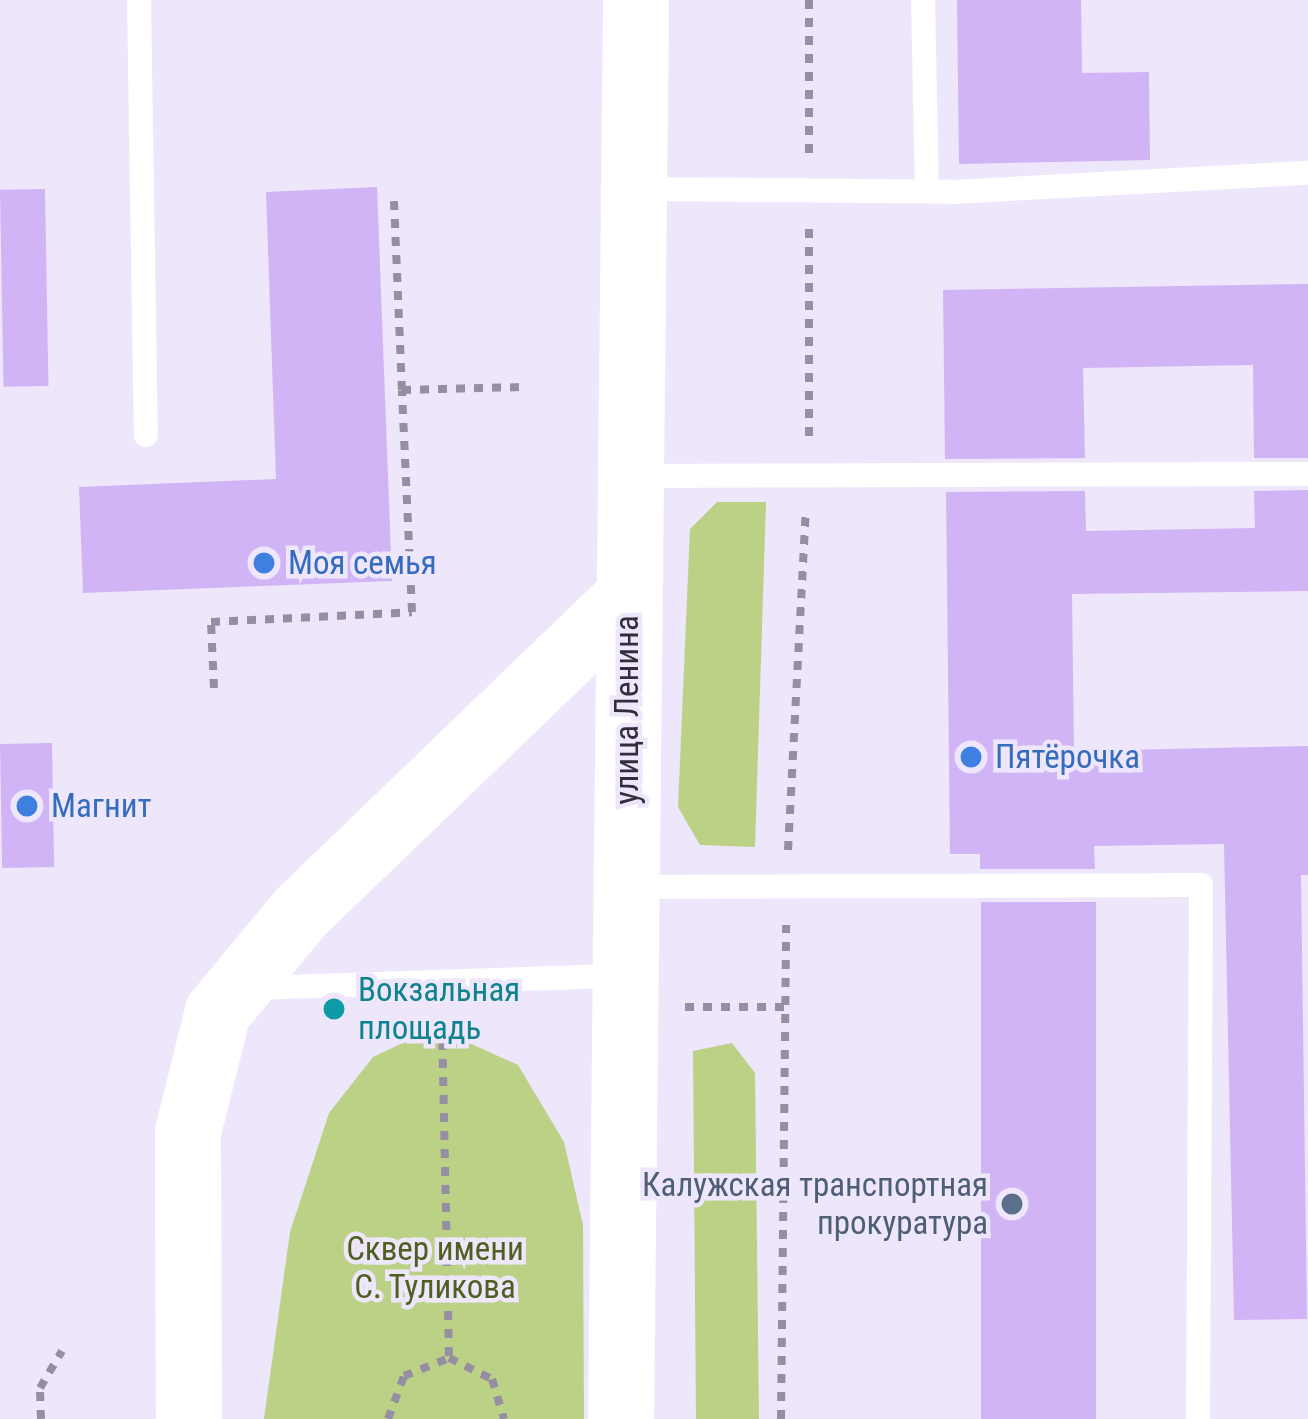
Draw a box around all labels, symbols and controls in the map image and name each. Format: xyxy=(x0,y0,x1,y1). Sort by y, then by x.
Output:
place label: Моя семья xyxy=(288,543,437,583)
marker: Моя семья xyxy=(251,550,277,576)
street label: улица Ленина xyxy=(607,615,647,805)
place label: Пятёрочка xyxy=(995,737,1140,777)
marker: Пятёрочка xyxy=(958,744,984,770)
place label: Магнит xyxy=(51,786,152,826)
marker: Магнит xyxy=(14,793,40,819)
place label: Вокзальная площадь xyxy=(358,970,520,1048)
marker: Вокзальная площадь xyxy=(321,996,347,1022)
place label: Калужская транспортная прокуратура xyxy=(642,1165,988,1243)
marker: Калужская транспортная прокуратура xyxy=(999,1191,1025,1217)
park label: Сквер имени С. Туликова xyxy=(346,1229,524,1307)

